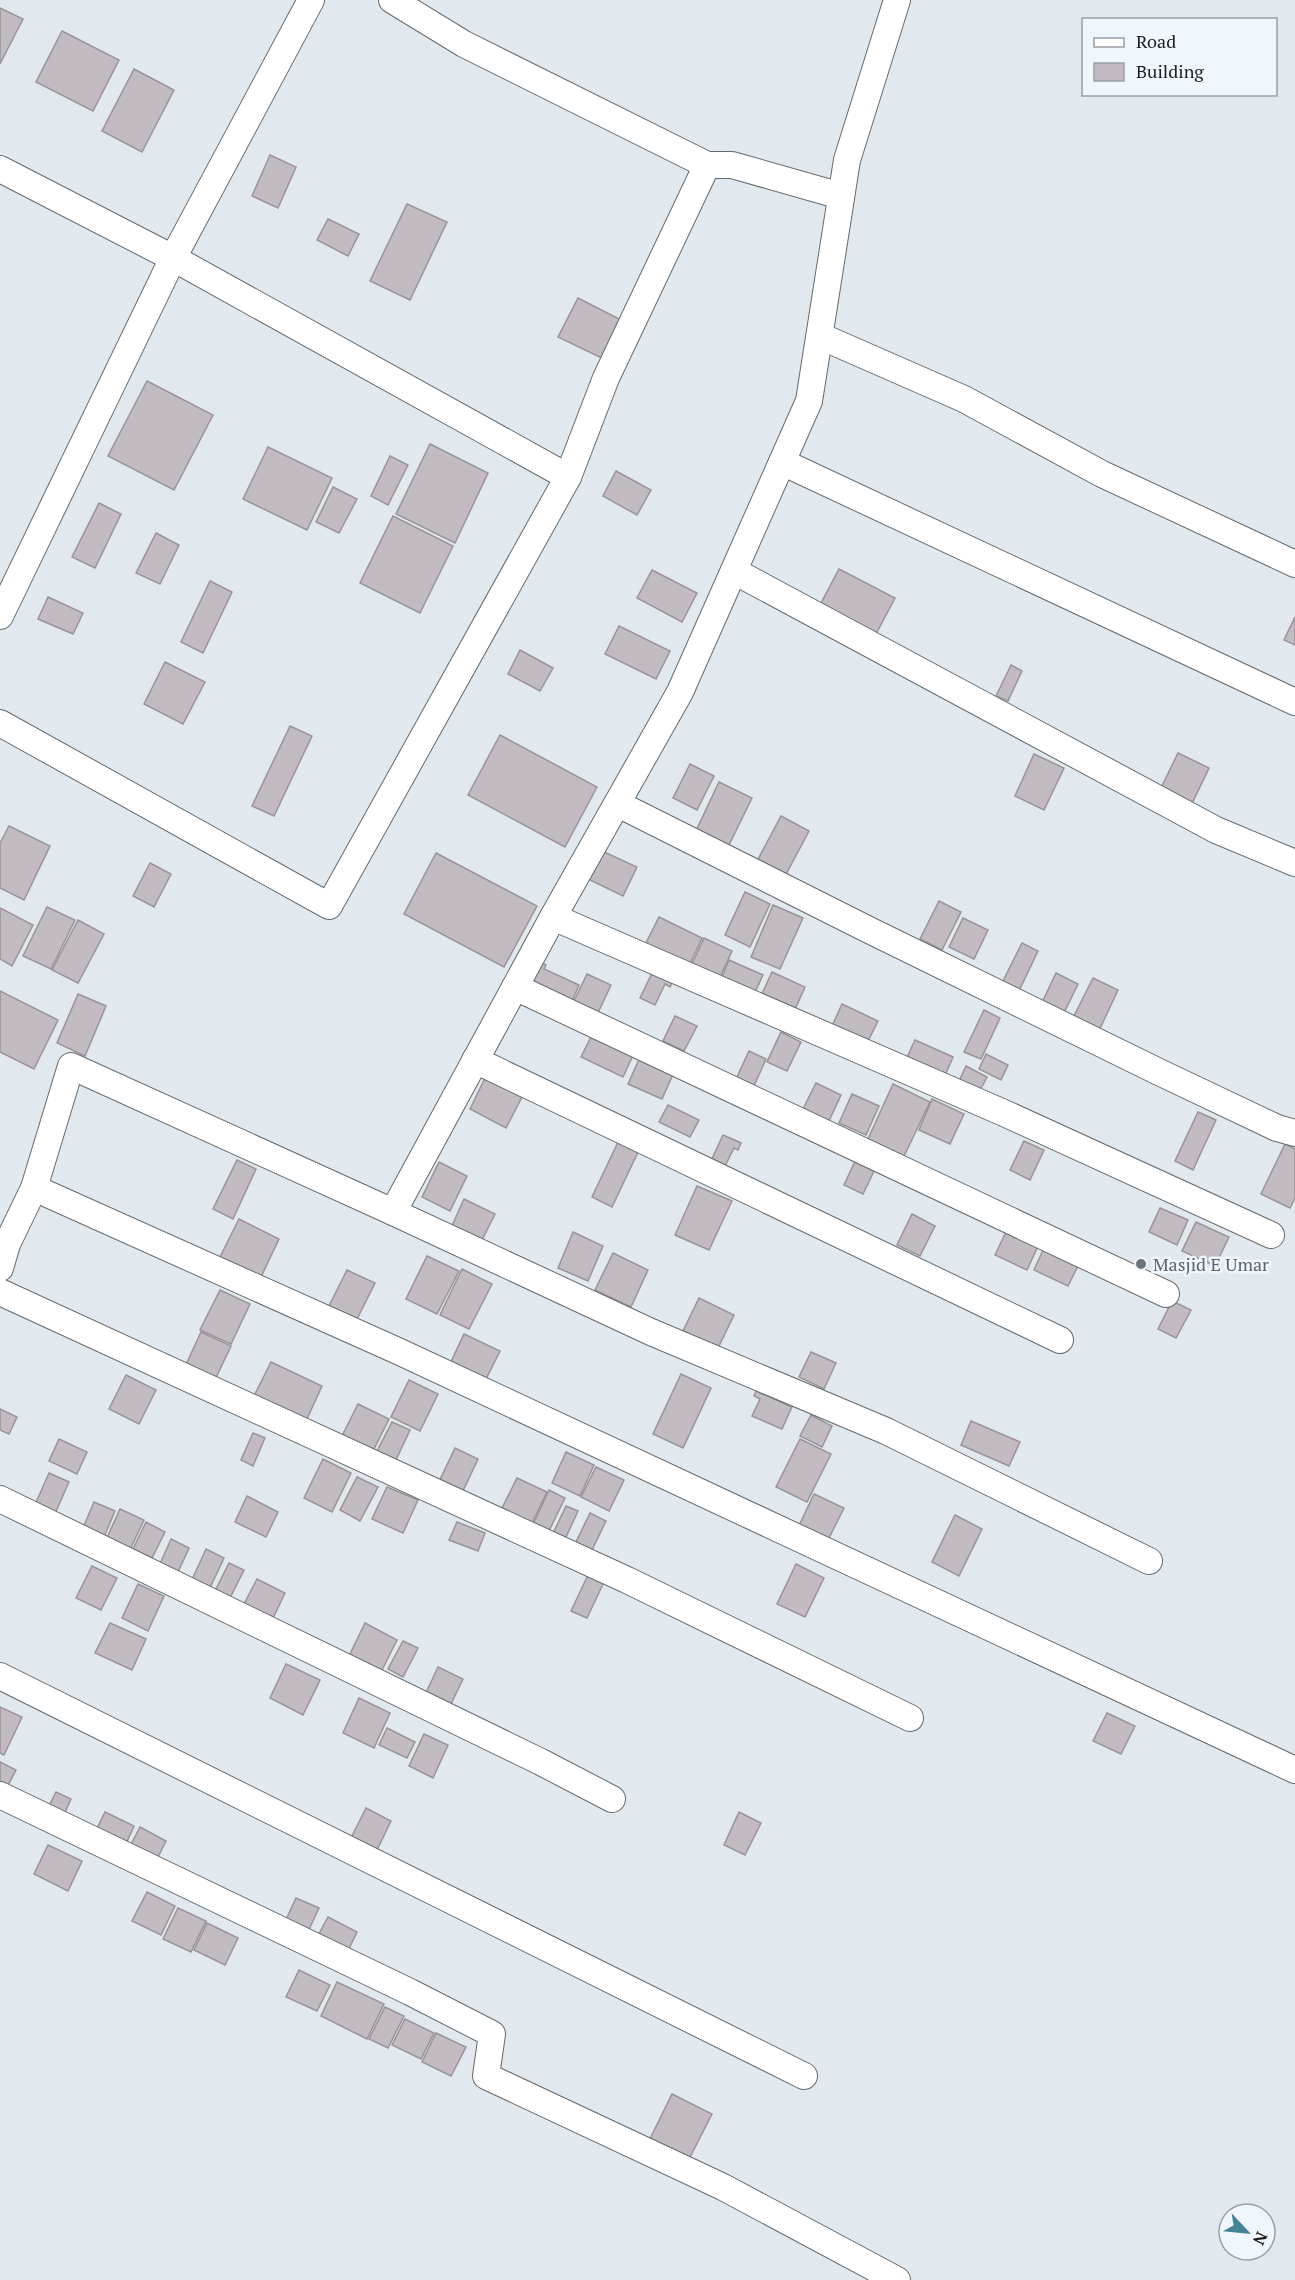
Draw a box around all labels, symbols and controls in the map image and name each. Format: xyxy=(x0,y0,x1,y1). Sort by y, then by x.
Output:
legend xyxy=(1082,18,1277,96)
text: Road xyxy=(1136,29,1176,53)
text: Building xyxy=(1136,59,1204,83)
place label: Masjid E Umar xyxy=(1153,1252,1269,1276)
marker: Masjid E Umar xyxy=(1134,1257,1148,1271)
north arrow xyxy=(1217,2202,1277,2262)
text: N xyxy=(1248,2228,1273,2249)

